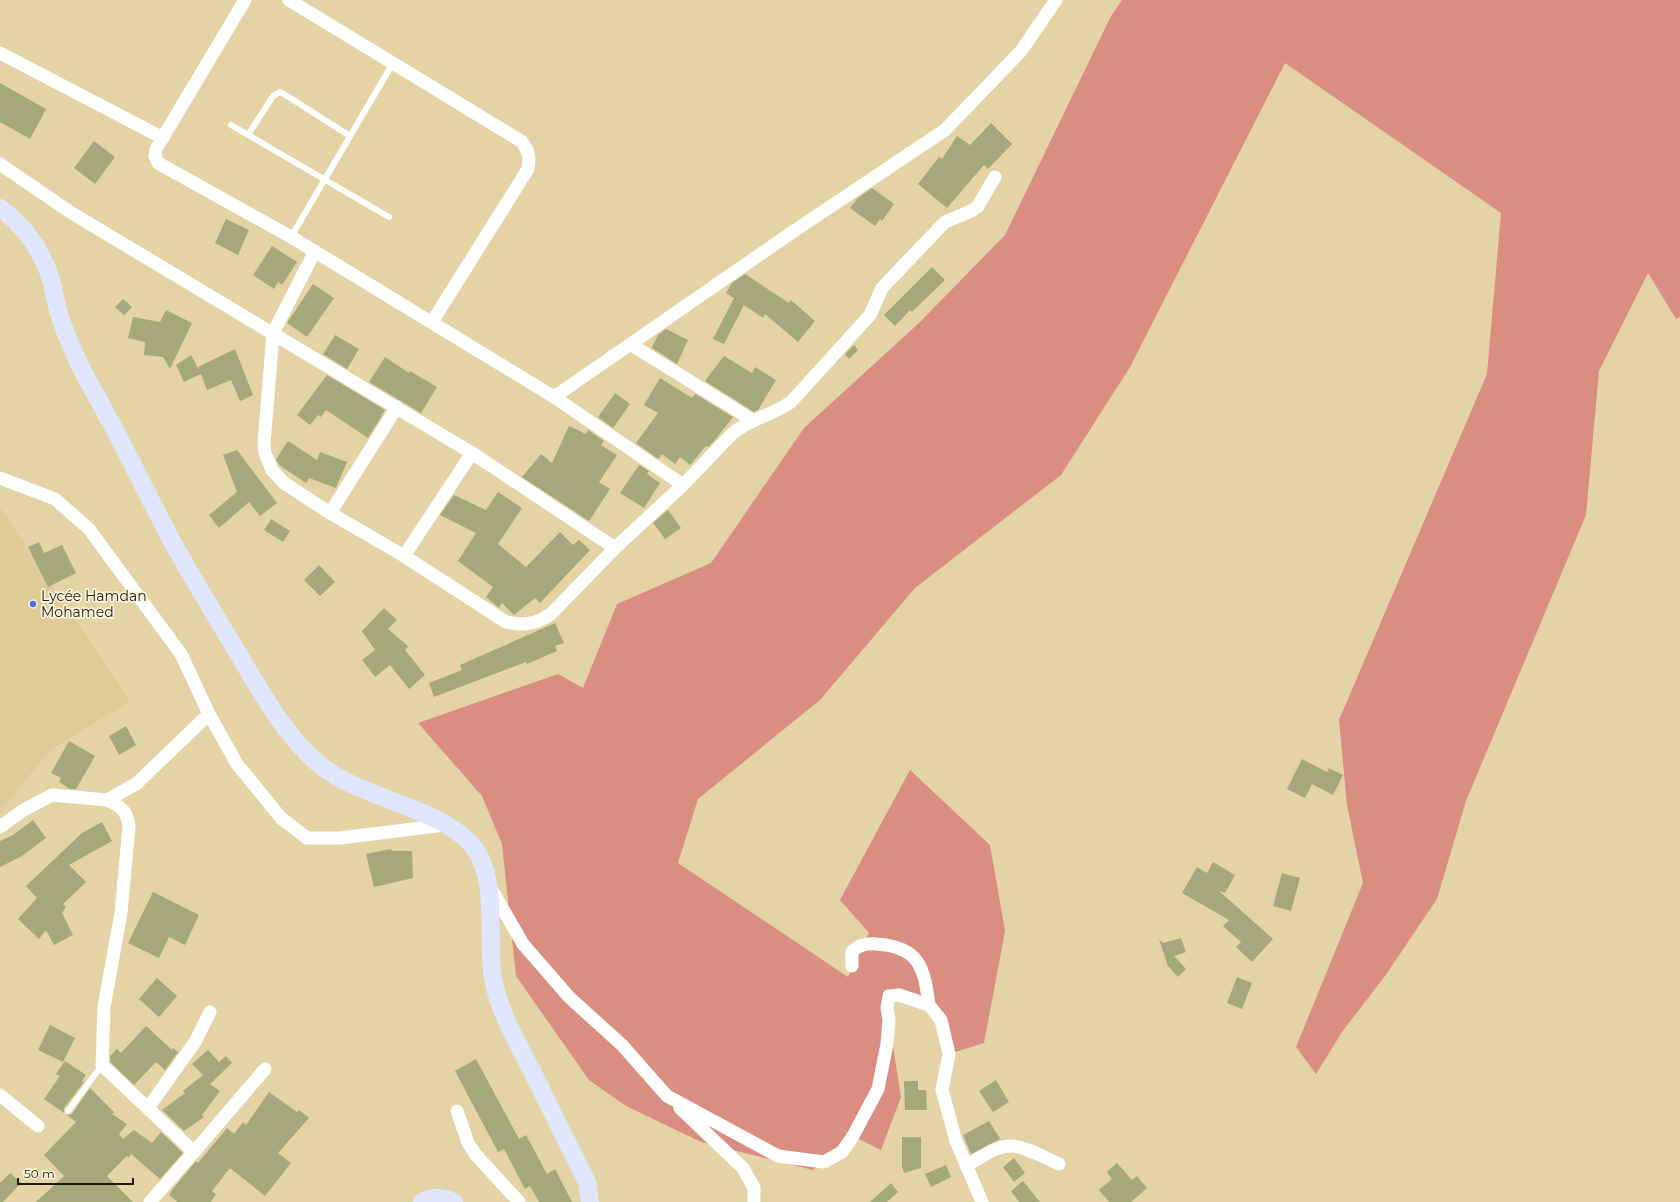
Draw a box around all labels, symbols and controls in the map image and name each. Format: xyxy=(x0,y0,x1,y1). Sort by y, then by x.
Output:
place label: Lycée Hamdan Mohamed xyxy=(41,587,147,621)
marker: Lycée Hamdan Mohamed xyxy=(28,599,38,609)
scale bar xyxy=(18,1160,133,1186)
text: 50 m xyxy=(24,1166,55,1181)

